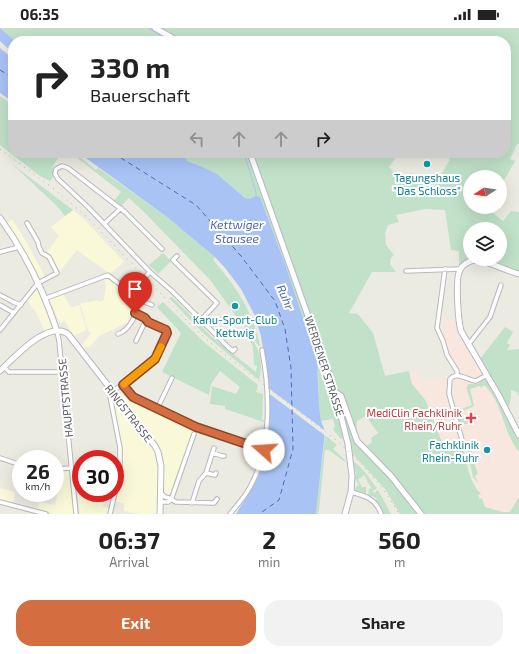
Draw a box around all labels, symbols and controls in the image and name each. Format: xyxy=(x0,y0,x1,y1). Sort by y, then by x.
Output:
text: 06:35 xyxy=(20,5,59,23)
text: 330 m xyxy=(90,50,170,84)
icon: right xyxy=(24,52,76,104)
text: Bauerschaft xyxy=(90,84,190,106)
icon: left xyxy=(186,128,208,150)
icon: ahead xyxy=(228,128,250,150)
icon: ahead xyxy=(270,128,292,150)
icon: right xyxy=(312,128,334,150)
marker: Tagungshaus "Das Schloss" xyxy=(422,159,432,169)
north arrow xyxy=(463,170,507,214)
map controls xyxy=(463,170,507,266)
place label: Tagungshaus "Das Schloss" xyxy=(393,171,461,197)
water label: Kettwiger Stausee xyxy=(210,217,264,245)
button: layers xyxy=(463,222,507,266)
pin xyxy=(118,272,152,313)
icon: arrive xyxy=(124,278,146,300)
water label: Ruhr xyxy=(274,282,298,312)
marker: Kanu-Sport-Club Kettwig xyxy=(230,301,240,311)
place label: Kanu-Sport-Club Kettwig xyxy=(193,313,277,339)
street label: WERDENER STRASSE xyxy=(303,314,347,418)
street label: HAUPTSTRASSE xyxy=(55,358,75,438)
street label: RINGSTRASSE xyxy=(103,382,155,444)
place label: MediClin Fachklinik Rhein/Ruhr xyxy=(367,406,463,432)
marker: MediClin Fachklinik Rhein/Ruhr xyxy=(465,412,477,424)
position arrow xyxy=(243,429,285,471)
place label: Fachklinik Rhein-Ruhr xyxy=(422,438,480,464)
marker: Fachklinik Rhein-Ruhr xyxy=(482,445,492,455)
speed limit sign: 30 xyxy=(72,450,124,502)
text: 26 xyxy=(26,459,50,483)
text: km/h xyxy=(26,480,50,492)
text: 06:37 xyxy=(98,525,160,554)
text: 2 xyxy=(262,525,276,554)
text: 560 xyxy=(378,525,421,554)
text: Arrival xyxy=(109,554,149,570)
text: min xyxy=(258,554,280,570)
text: m xyxy=(394,554,405,570)
button: Exit xyxy=(16,600,256,646)
button: Share xyxy=(264,600,503,646)

